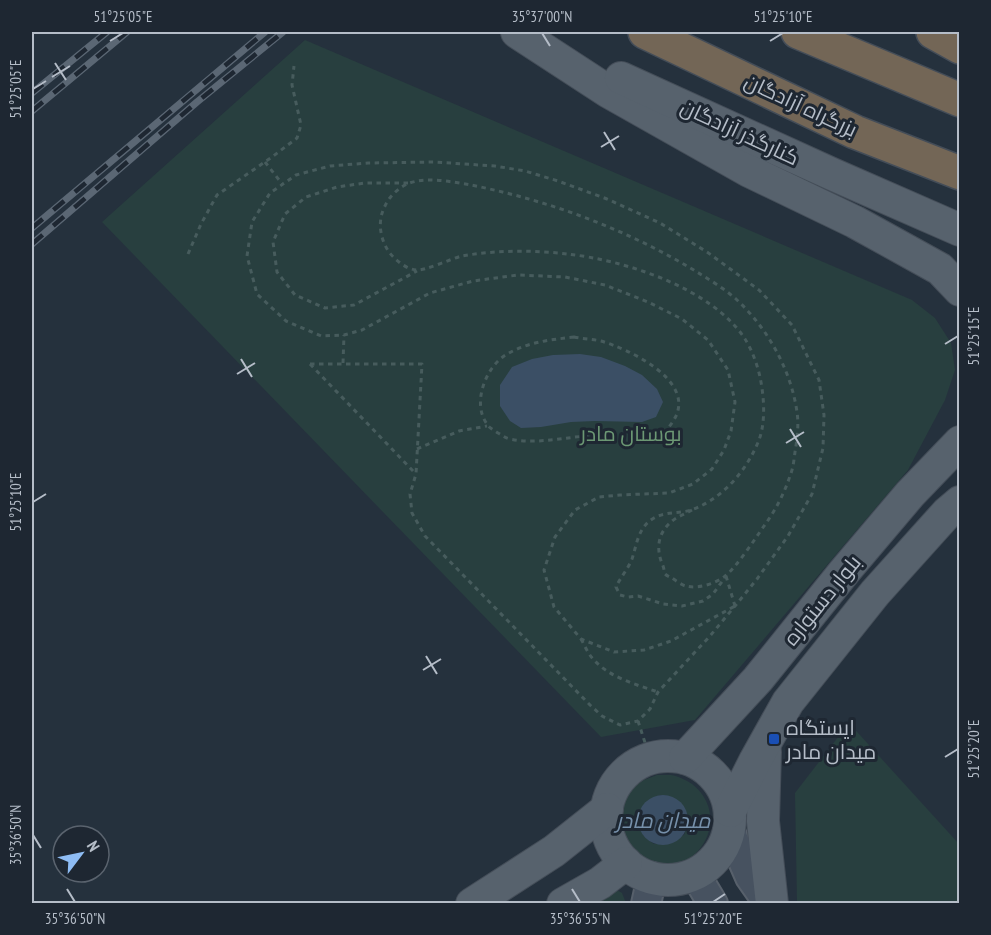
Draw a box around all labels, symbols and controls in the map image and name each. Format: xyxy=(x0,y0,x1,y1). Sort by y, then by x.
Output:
text: 51°25'05"E xyxy=(93,7,153,26)
text: 35°37'00"N xyxy=(512,7,572,26)
text: 51°25'10"E xyxy=(753,7,813,26)
text: 51°25'05"E xyxy=(6,59,25,119)
street label: بزرگراه آزادگان xyxy=(740,67,862,143)
street label: کنارگذر آزادگان xyxy=(676,93,804,171)
text: 51°25'15"E xyxy=(964,306,983,366)
park label: بوستان مادر xyxy=(579,420,682,447)
text: 51°25'10"E xyxy=(6,472,25,532)
street label: بلوار دستواره xyxy=(777,549,867,651)
place label: ایستگاه میدان مادر xyxy=(785,714,876,765)
text: 51°25'20"E xyxy=(964,719,983,779)
marker: ایستگاه میدان مادر xyxy=(767,732,781,746)
text: 35°36'50"N xyxy=(6,805,25,865)
water label: میدان مادر xyxy=(613,806,711,834)
north arrow xyxy=(51,824,111,884)
text: N xyxy=(83,837,104,855)
text: 35°36'50"N xyxy=(45,909,105,928)
text: 35°36'55"N xyxy=(550,909,610,928)
text: 51°25'20"E xyxy=(683,909,743,928)

